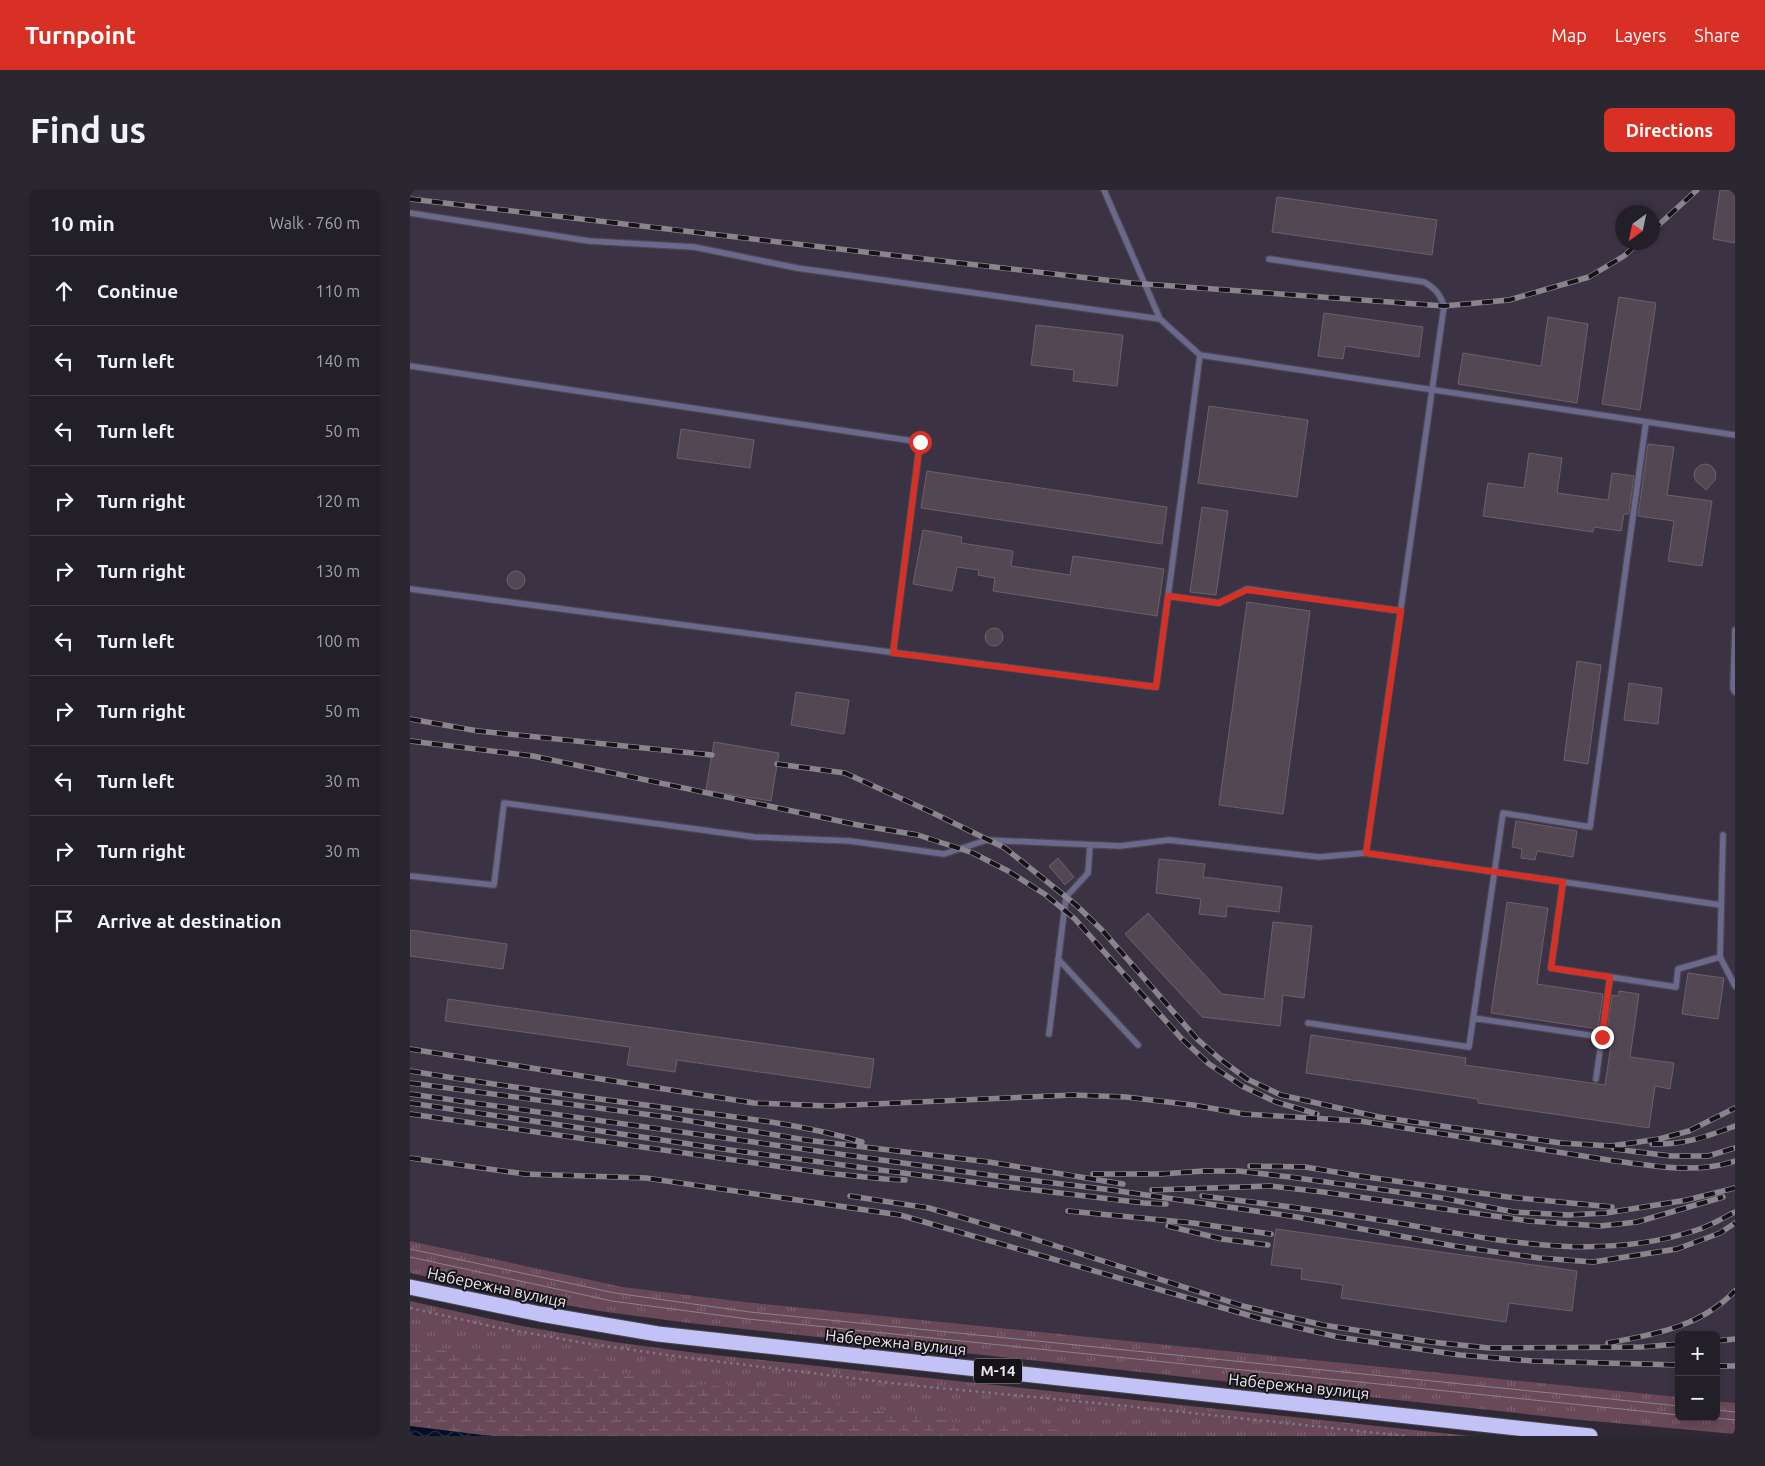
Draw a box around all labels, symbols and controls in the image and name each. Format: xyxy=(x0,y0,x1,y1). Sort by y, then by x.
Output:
text: Turnpoint xyxy=(25,22,136,49)
text: Map xyxy=(1551,25,1587,45)
text: Layers xyxy=(1615,25,1666,45)
text: Share xyxy=(1694,25,1740,45)
button: Directions xyxy=(1604,108,1735,152)
text: Find us xyxy=(30,110,146,150)
north arrow xyxy=(1615,205,1660,250)
text: 10 min xyxy=(50,211,115,235)
text: Walk · 760 m xyxy=(269,214,360,232)
icon: ahead xyxy=(50,277,78,305)
text: Continue xyxy=(97,280,178,302)
text: 110 m xyxy=(315,282,360,300)
icon: left xyxy=(50,347,78,375)
text: Turn left xyxy=(97,350,175,372)
text: 140 m xyxy=(315,352,360,370)
icon: left xyxy=(50,417,78,445)
text: Turn left xyxy=(97,420,175,442)
text: 50 m xyxy=(324,422,360,440)
route start xyxy=(909,431,932,454)
icon: right xyxy=(50,487,78,515)
text: Turn right xyxy=(97,490,185,512)
text: 120 m xyxy=(315,492,360,510)
icon: right xyxy=(50,557,78,585)
text: Turn right xyxy=(97,560,185,582)
text: 130 m xyxy=(315,562,360,580)
icon: left xyxy=(50,627,78,655)
text: Turn left xyxy=(97,630,175,652)
text: 100 m xyxy=(315,632,360,650)
icon: right xyxy=(50,697,78,725)
text: Turn right xyxy=(97,700,185,722)
text: 50 m xyxy=(324,702,360,720)
icon: left xyxy=(50,767,78,795)
text: Turn left xyxy=(97,770,175,792)
text: 30 m xyxy=(324,772,360,790)
icon: right xyxy=(50,837,78,865)
text: Turn right xyxy=(97,840,185,862)
text: 30 m xyxy=(324,842,360,860)
icon: arrive xyxy=(50,907,78,935)
text: Arrive at destination xyxy=(97,910,282,932)
route end xyxy=(1591,1026,1614,1049)
street label: Набережна вулиця xyxy=(426,1263,568,1311)
street label: Набережна вулиця xyxy=(825,1326,967,1358)
map controls xyxy=(1675,1331,1720,1421)
button: + xyxy=(1675,1331,1720,1376)
road number: М-14 xyxy=(974,1358,1022,1384)
street label: Набережна вулиця xyxy=(1228,1370,1370,1402)
button: − xyxy=(1675,1376,1720,1421)

